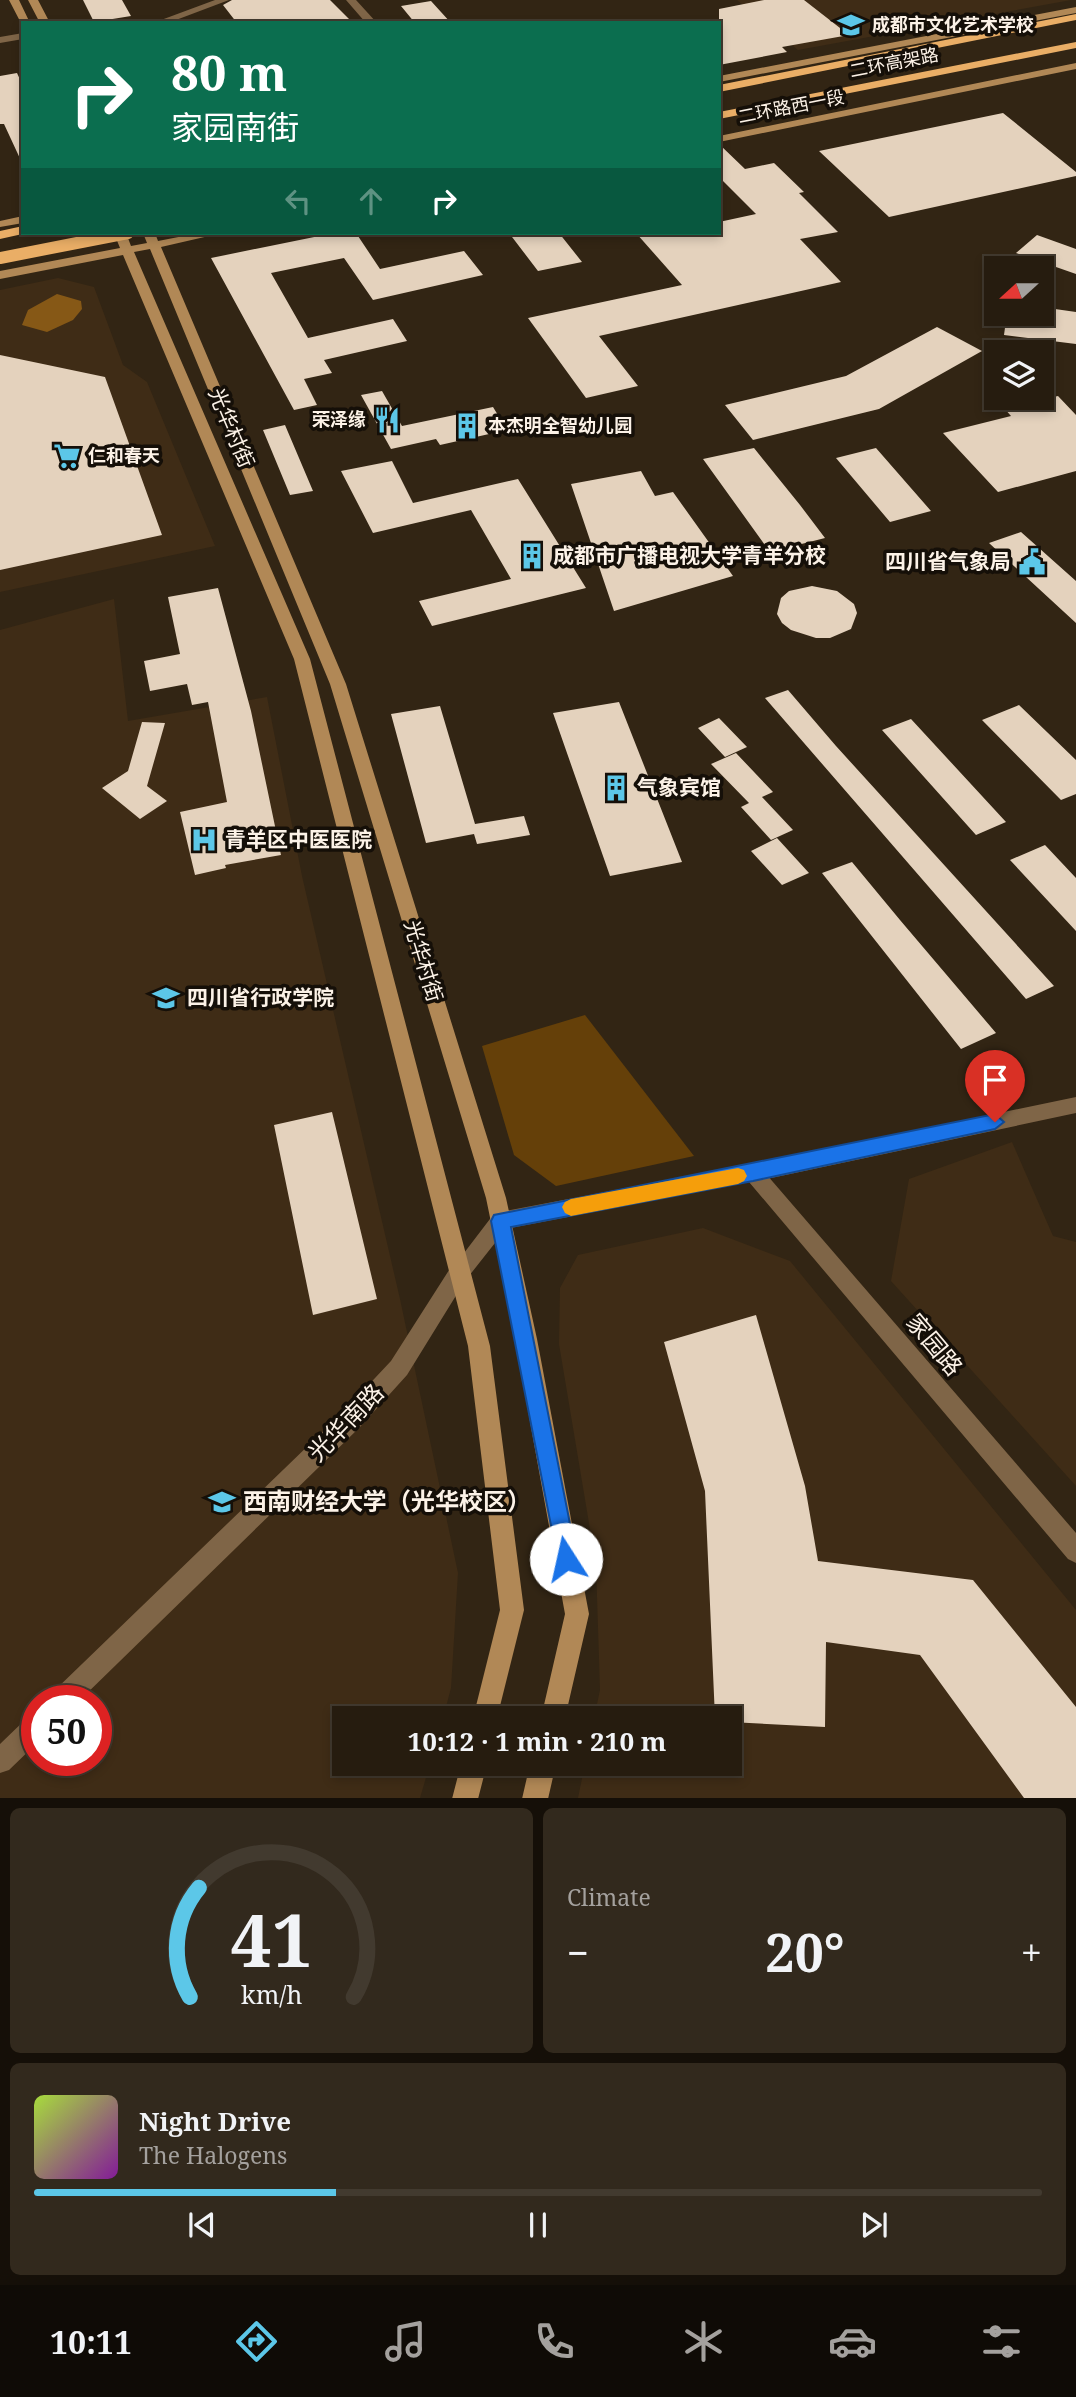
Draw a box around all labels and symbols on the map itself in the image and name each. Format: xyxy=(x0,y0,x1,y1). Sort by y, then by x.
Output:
school or university icon: 成都市文化艺术学校 xyxy=(836,10,866,40)
place label: 成都市文化艺术学校 xyxy=(872,12,1034,36)
street label: 二环高架路 xyxy=(847,42,940,82)
street label: 二环路西一段 xyxy=(736,84,846,128)
north arrow xyxy=(984,256,1054,326)
street label: 光华村街 xyxy=(203,383,261,472)
restaurant icon: 荣泽缘 xyxy=(372,405,402,435)
place label: 荣泽缘 xyxy=(312,407,366,431)
building icon: 本杰明全智幼儿园 xyxy=(452,411,482,441)
place label: 本杰明全智幼儿园 xyxy=(488,413,632,437)
supermarket icon: 仁和春天 xyxy=(52,441,82,471)
place label: 仁和春天 xyxy=(88,443,160,467)
building icon: 成都市广播电视大学青羊分校 xyxy=(517,541,547,571)
place label: 成都市广播电视大学青羊分校 xyxy=(553,541,826,569)
place label: 四川省气象局 xyxy=(885,547,1011,575)
public building icon: 四川省气象局 xyxy=(1017,547,1047,577)
building icon: 气象宾馆 xyxy=(601,773,631,803)
place label: 气象宾馆 xyxy=(637,773,721,801)
hospital icon: 青羊区中医医院 xyxy=(189,825,219,855)
place label: 青羊区中医医院 xyxy=(225,825,372,853)
street label: 光华村街 xyxy=(398,916,450,1005)
school or university icon: 四川省行政学院 xyxy=(151,983,181,1013)
place label: 四川省行政学院 xyxy=(187,983,334,1011)
pin xyxy=(965,1050,1025,1122)
street label: 家园路 xyxy=(899,1306,971,1382)
street label: 光华南路 xyxy=(300,1376,390,1468)
place label: 西南财经大学（光华校区） xyxy=(243,1484,531,1517)
school or university icon: 西南财经大学（光华校区） xyxy=(207,1487,237,1517)
position arrow xyxy=(529,1522,603,1596)
speed limit sign: 50 xyxy=(21,1685,112,1776)

